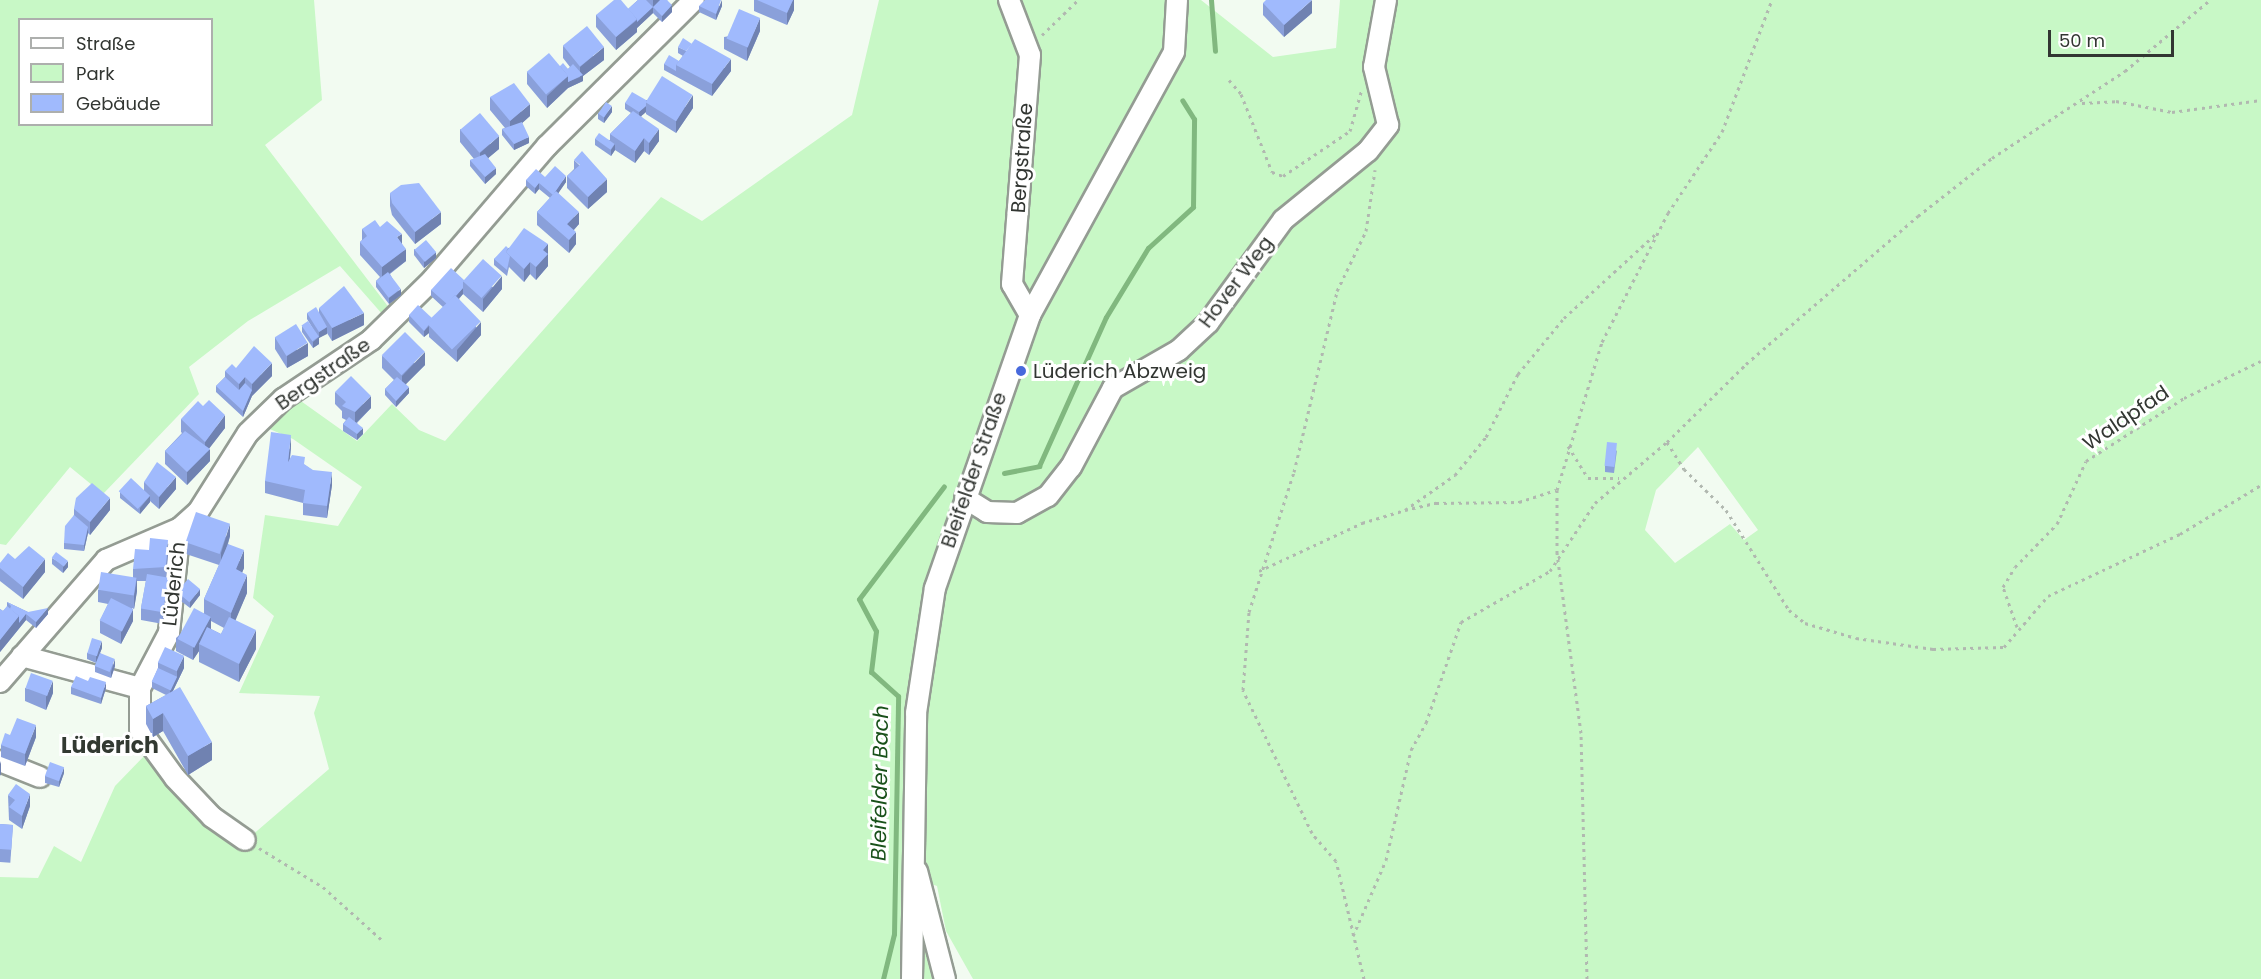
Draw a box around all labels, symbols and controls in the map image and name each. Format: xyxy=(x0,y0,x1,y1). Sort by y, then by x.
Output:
legend xyxy=(18,18,213,126)
scale bar xyxy=(2051,18,2177,56)
text: 50 m xyxy=(2059,28,2105,53)
text: Straße xyxy=(76,31,135,56)
text: Park xyxy=(76,61,115,86)
text: Gebäude xyxy=(76,91,160,116)
street label: Bergstraße xyxy=(1006,102,1038,214)
street label: Hover Weg xyxy=(1194,231,1278,333)
street label: Bergstraße xyxy=(271,333,375,415)
place label: Lüderich Abzweig xyxy=(1033,359,1206,383)
marker: Lüderich Abzweig xyxy=(1014,364,1028,378)
street label: Waldpfad xyxy=(2078,380,2174,456)
street label: Bleifelder Straße xyxy=(936,389,1012,551)
street label: Lüderich xyxy=(158,541,190,627)
water label: Bleifelder Bach xyxy=(866,705,894,861)
district label: Lüderich xyxy=(61,733,159,759)

